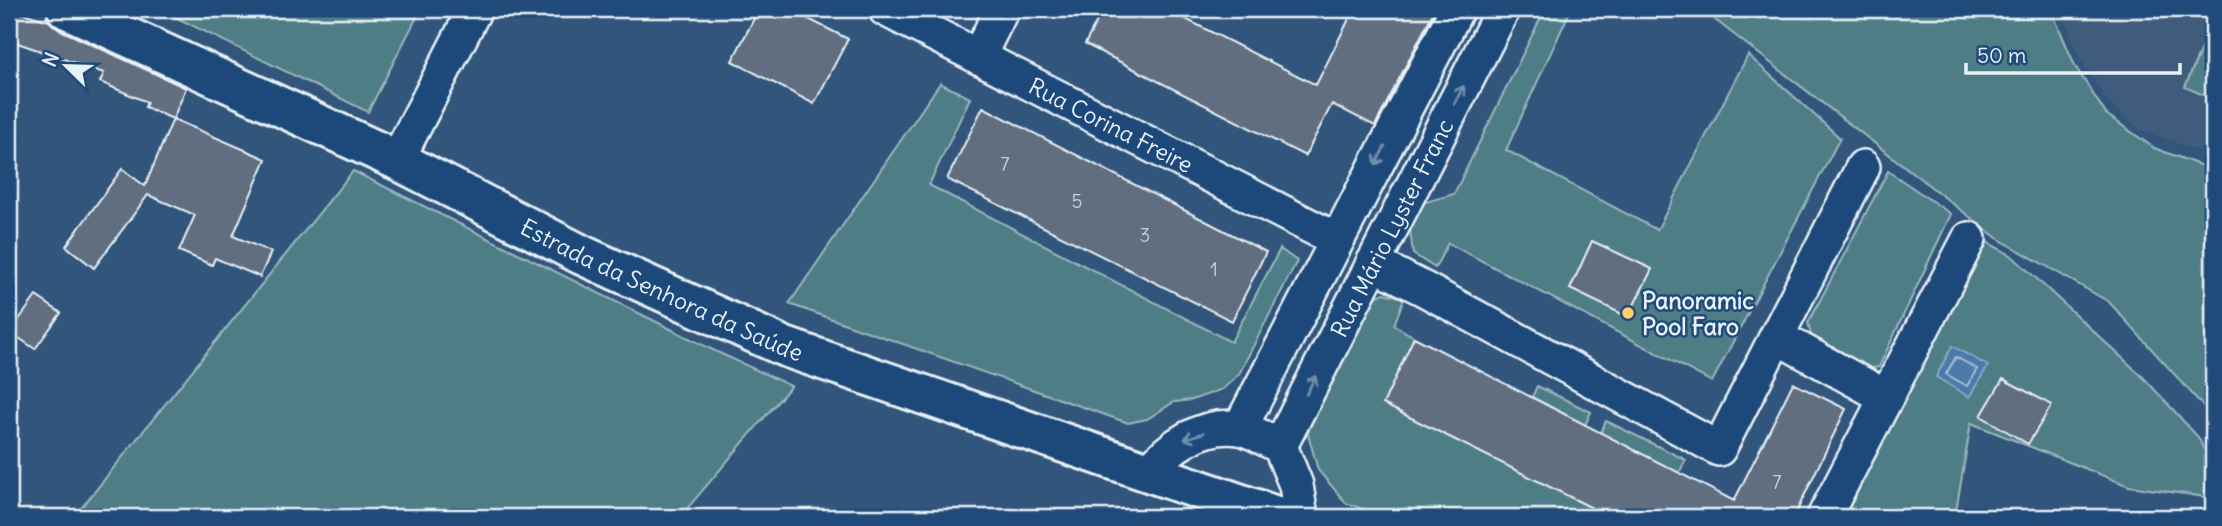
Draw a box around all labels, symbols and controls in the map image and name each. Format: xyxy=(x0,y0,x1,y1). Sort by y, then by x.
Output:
north arrow xyxy=(32,32,102,102)
scale bar xyxy=(1966,32,2180,76)
text: 50 m xyxy=(1977,42,2026,69)
text: N xyxy=(37,49,64,70)
street label: Rua Corina Freire xyxy=(1024,71,1198,179)
one-way arrow xyxy=(1452,85,1466,106)
street label: Rua Mário Lyster Franc xyxy=(1324,114,1459,342)
one-way arrow xyxy=(1373,146,1387,166)
house number: 7 xyxy=(1000,152,1010,176)
house number: 5 xyxy=(1072,189,1082,213)
street label: Estrada da Senhora da Saúde xyxy=(516,212,807,367)
house number: 3 xyxy=(1140,223,1150,247)
house number: 1 xyxy=(1210,257,1218,281)
place label: Panoramic Pool Faro xyxy=(1642,286,1754,341)
marker: Panoramic Pool Faro xyxy=(1620,305,1636,321)
one-way arrow xyxy=(1304,375,1318,396)
one-way arrow xyxy=(1183,431,1205,443)
house number: 7 xyxy=(1772,470,1782,494)

